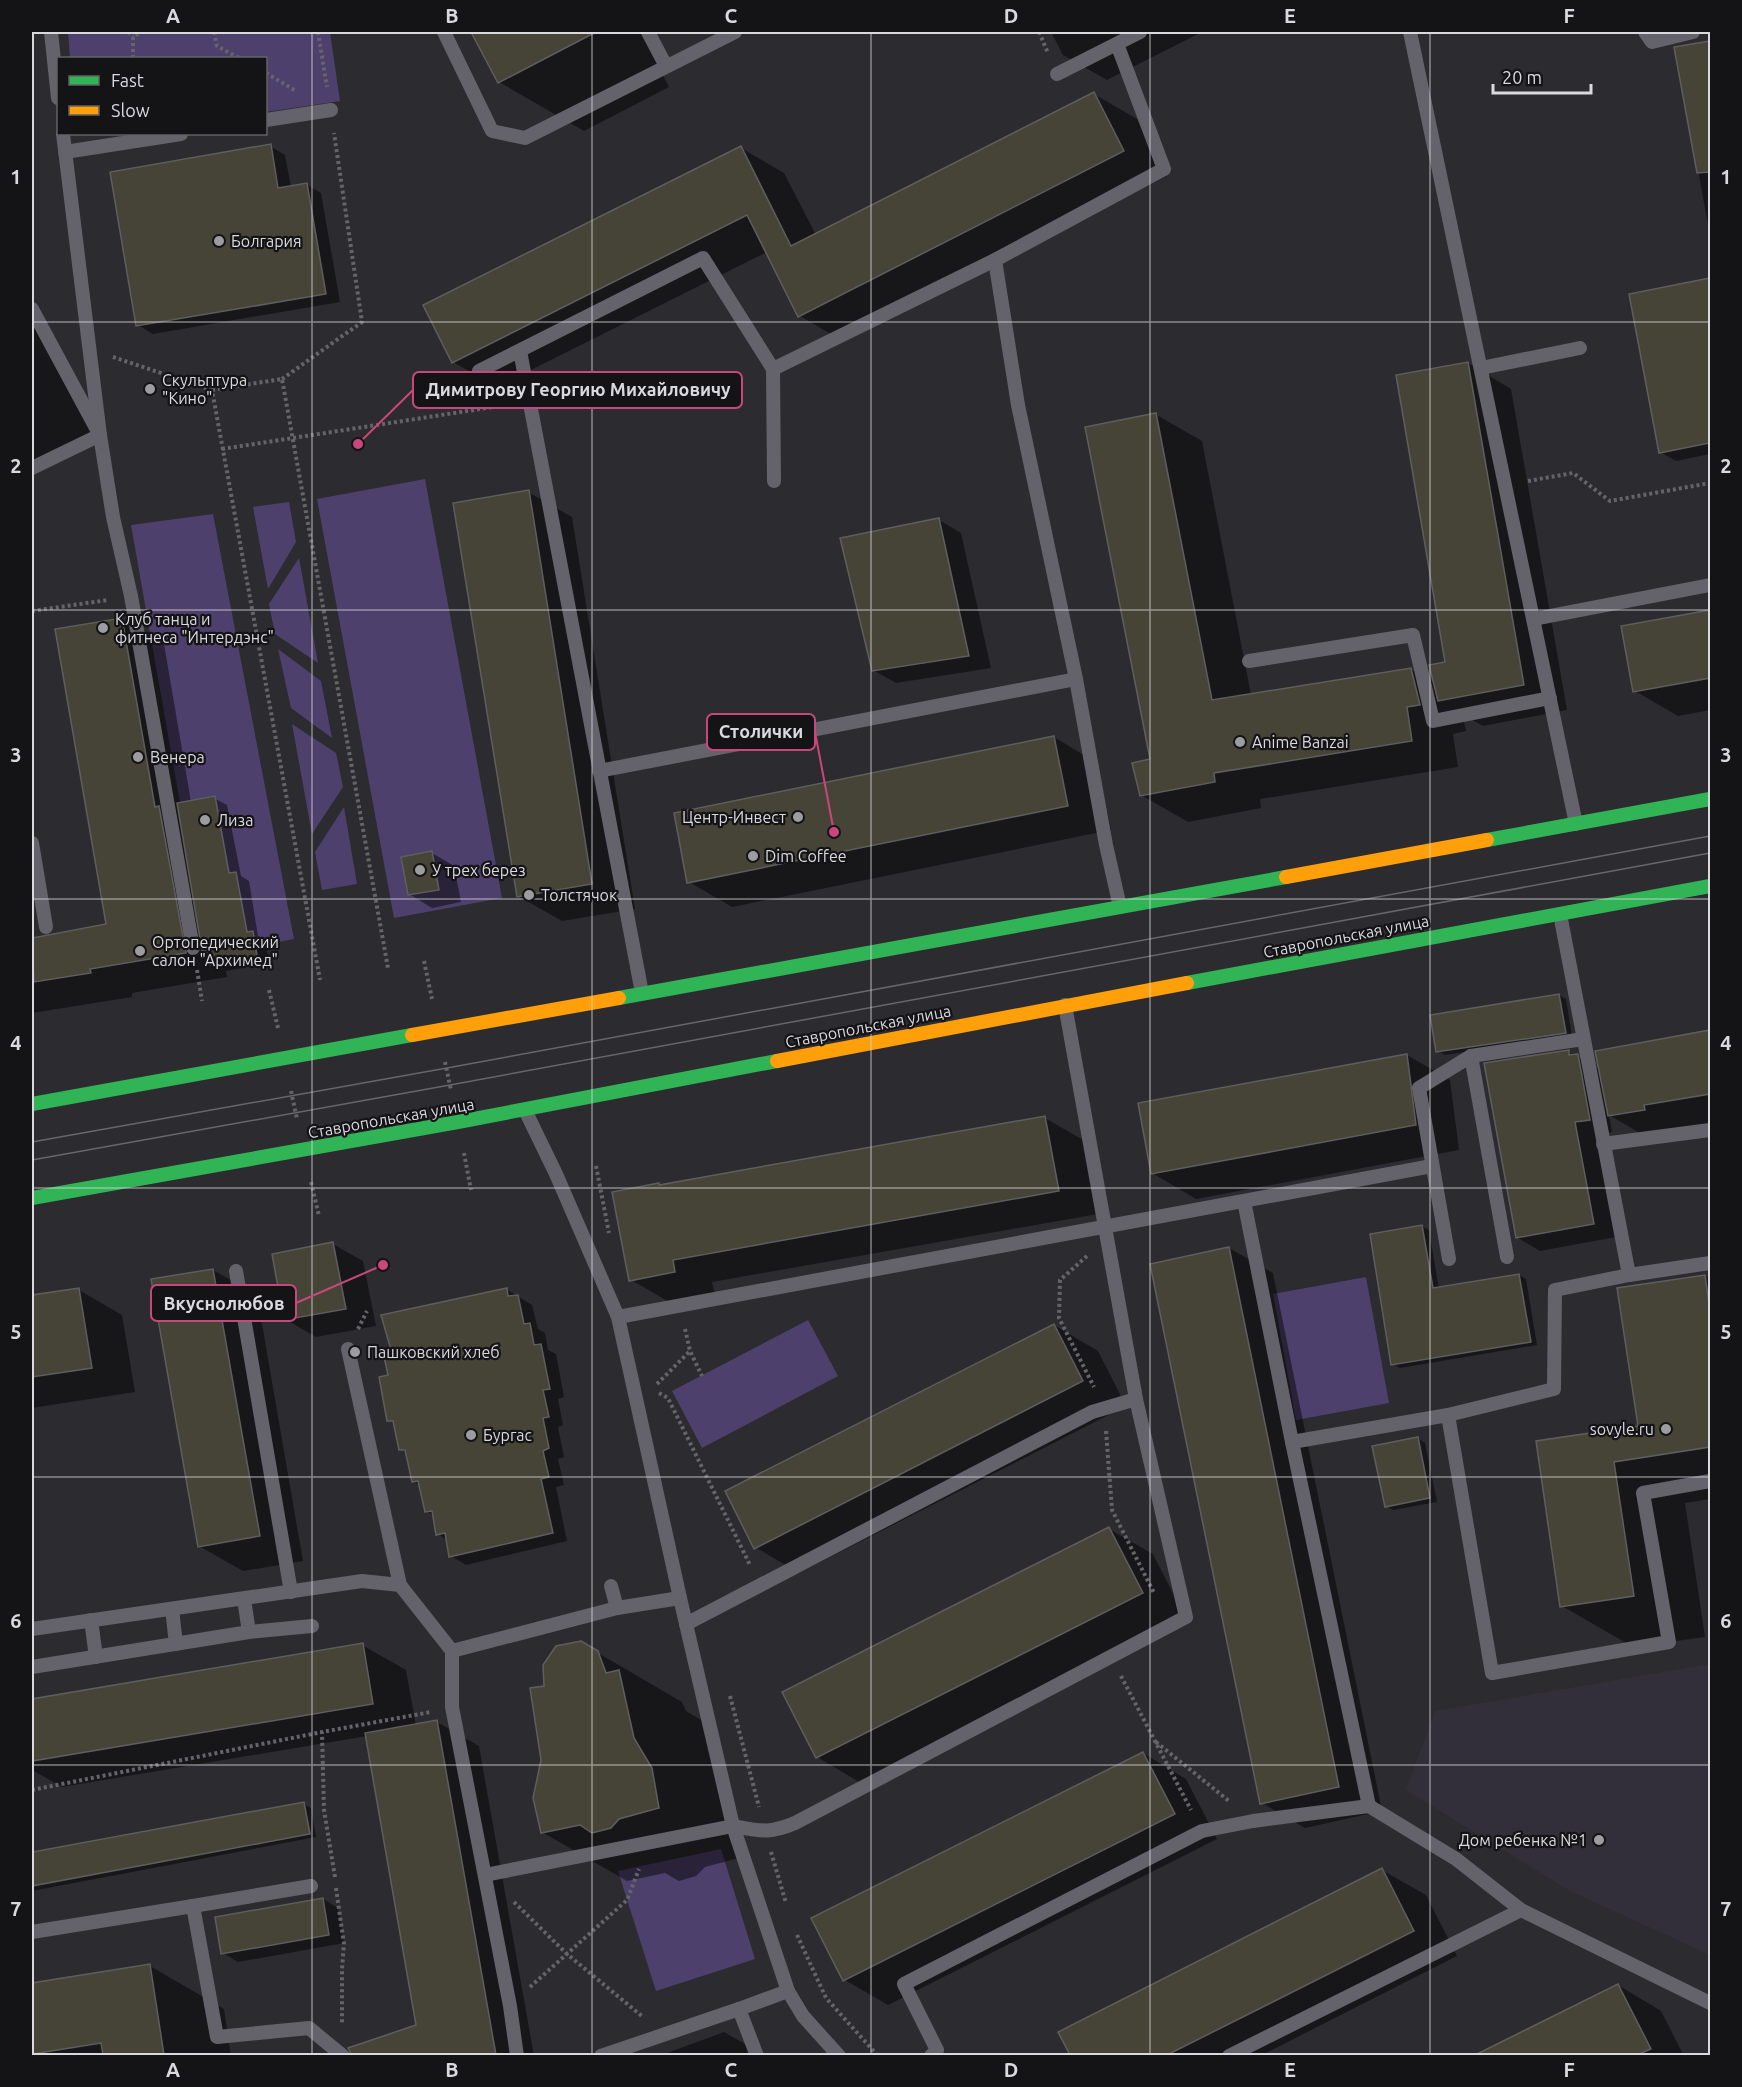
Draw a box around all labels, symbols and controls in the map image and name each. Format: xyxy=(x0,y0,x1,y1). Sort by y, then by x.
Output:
text: A xyxy=(166,4,180,27)
text: B xyxy=(445,4,459,27)
text: C xyxy=(725,4,738,27)
text: D xyxy=(1004,4,1018,27)
text: E xyxy=(1284,4,1296,27)
text: F xyxy=(1563,4,1575,27)
legend xyxy=(57,57,267,135)
scale bar xyxy=(1493,57,1590,95)
text: 20 m xyxy=(1502,67,1542,87)
text: Fast xyxy=(111,70,144,90)
text: Slow xyxy=(111,100,150,120)
text: 1 xyxy=(10,165,22,188)
text: 1 xyxy=(1720,165,1732,188)
place label: Болгария xyxy=(231,232,302,250)
marker: Болгария xyxy=(212,234,226,248)
place label: Скульптура "Кино" xyxy=(162,371,247,407)
callout: Димитрову Георгию Михайловичу xyxy=(413,372,742,408)
text: Димитрову Георгию Михайловичу xyxy=(425,379,731,399)
marker: Скульптура "Кино" xyxy=(143,382,157,396)
text: 2 xyxy=(10,454,22,477)
text: 2 xyxy=(1720,454,1732,477)
place label: Клуб танца и фитнеса "Интердэнс" xyxy=(115,610,274,646)
marker: Клуб танца и фитнеса "Интердэнс" xyxy=(96,621,110,635)
callout: Столички xyxy=(707,714,815,750)
text: Столички xyxy=(719,721,803,741)
place label: Anime Banzai xyxy=(1252,733,1349,751)
marker: Anime Banzai xyxy=(1233,735,1247,749)
text: 3 xyxy=(10,743,22,766)
text: 3 xyxy=(1720,743,1732,766)
place label: Венера xyxy=(150,748,205,766)
marker: Венера xyxy=(131,750,145,764)
place label: Центр-Инвест xyxy=(682,808,786,826)
marker: Центр-Инвест xyxy=(791,810,805,824)
place label: Лиза xyxy=(217,811,253,829)
marker: Лиза xyxy=(198,813,212,827)
place label: Dim Coffee xyxy=(765,847,847,865)
marker: Dim Coffee xyxy=(746,849,760,863)
place label: У трех берез xyxy=(432,861,526,879)
marker: У трех берез xyxy=(413,863,427,877)
place label: Толстячок xyxy=(541,886,617,904)
marker: Толстячок xyxy=(522,888,536,902)
street label: Ставропольская улица xyxy=(1262,911,1430,961)
place label: Ортопедический салон "Архимед" xyxy=(152,933,279,969)
marker: Ортопедический салон "Архимед" xyxy=(133,944,147,958)
street label: Ставропольская улица xyxy=(784,1001,952,1051)
text: 4 xyxy=(10,1031,22,1054)
text: 4 xyxy=(1720,1031,1732,1054)
street label: Ставропольская улица xyxy=(306,1095,476,1141)
callout: Вкуснолюбов xyxy=(151,1285,296,1321)
text: Вкуснолюбов xyxy=(164,1293,284,1313)
text: 5 xyxy=(10,1320,22,1343)
text: 5 xyxy=(1720,1320,1732,1343)
place label: Пашковский хлеб xyxy=(367,1343,500,1361)
marker: Пашковский хлеб xyxy=(348,1345,362,1359)
place label: sovyle.ru xyxy=(1590,1420,1654,1438)
marker: sovyle.ru xyxy=(1659,1422,1673,1436)
place label: Бургас xyxy=(483,1426,533,1444)
marker: Бургас xyxy=(464,1428,478,1442)
text: 6 xyxy=(10,1609,22,1632)
text: 6 xyxy=(1720,1609,1732,1632)
place label: Дом ребенка №1 xyxy=(1459,1831,1587,1849)
marker: Дом ребенка №1 xyxy=(1592,1833,1606,1847)
text: 7 xyxy=(10,1897,22,1920)
text: 7 xyxy=(1720,1897,1732,1920)
text: A xyxy=(166,2058,180,2081)
text: B xyxy=(445,2058,459,2081)
text: C xyxy=(725,2058,738,2081)
text: D xyxy=(1004,2058,1018,2081)
text: E xyxy=(1284,2058,1296,2081)
text: F xyxy=(1563,2058,1575,2081)

